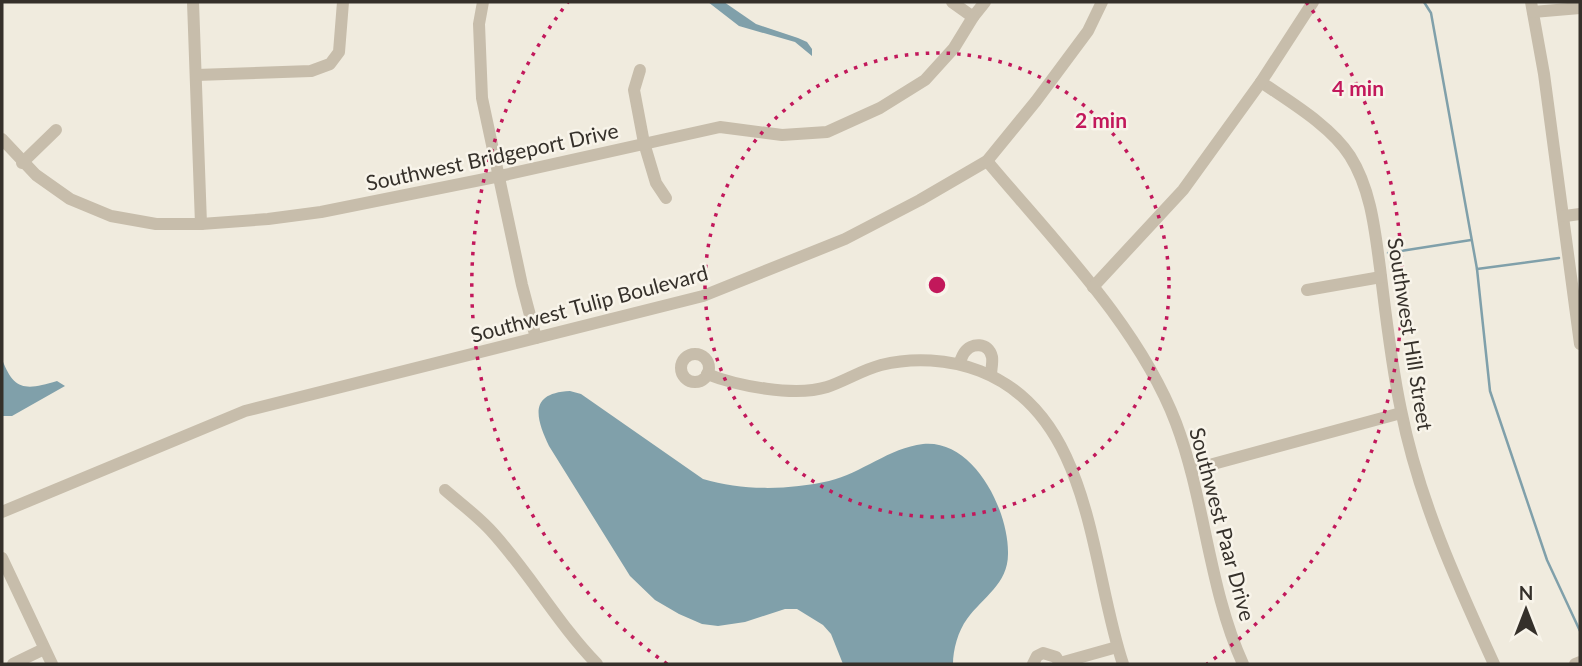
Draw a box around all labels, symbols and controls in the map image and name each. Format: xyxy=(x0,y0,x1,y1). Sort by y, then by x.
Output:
text: 4 min xyxy=(1332,75,1384,100)
text: 2 min xyxy=(1075,107,1127,132)
street label: Southwest Bridgeport Drive xyxy=(363,117,621,195)
street label: Southwest Hill Street xyxy=(1383,236,1439,433)
street label: Southwest Tulip Boulevard xyxy=(467,259,711,347)
centre of rings xyxy=(925,273,949,297)
street label: Southwest Paar Drive xyxy=(1185,424,1261,624)
north arrow xyxy=(1491,575,1561,645)
text: N xyxy=(1519,581,1533,604)

